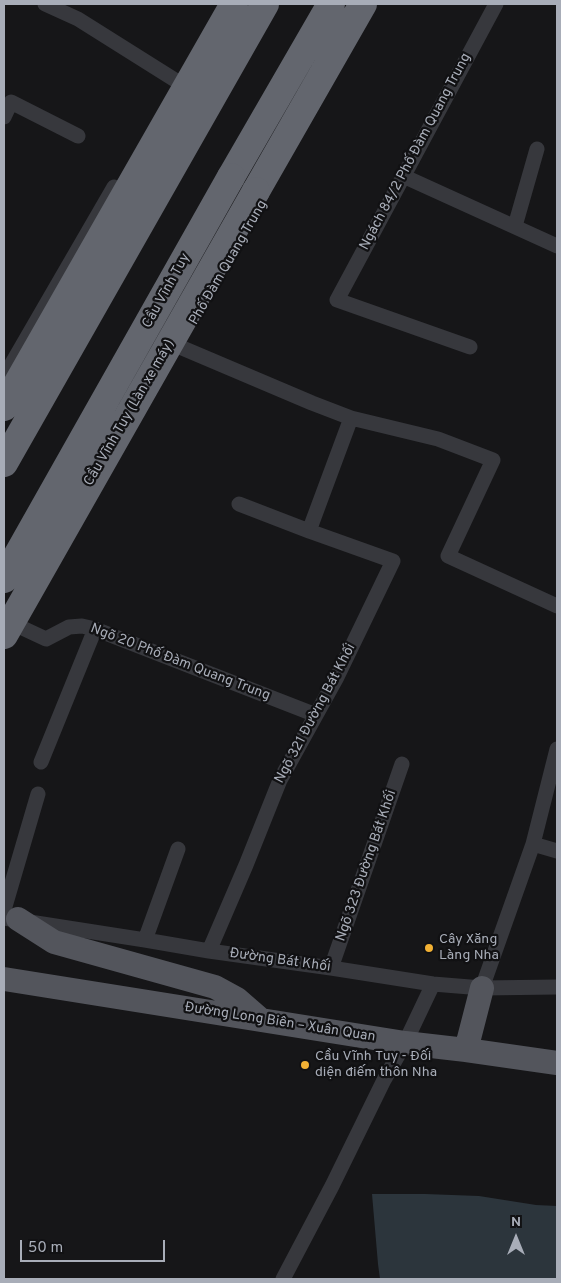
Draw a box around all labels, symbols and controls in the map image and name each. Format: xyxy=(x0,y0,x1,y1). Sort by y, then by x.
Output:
street label: Ngách 84/2 Phố Đàm Quang Trung xyxy=(357,51,475,253)
street label: Phố Đàm Quang Trung xyxy=(186,198,272,328)
street label: Cầu Vĩnh Tuy xyxy=(140,251,194,331)
street label: Cầu Vĩnh Tuy (Làn xe máy) xyxy=(81,337,179,489)
street label: Ngõ 20 Phố Đàm Quang Trung xyxy=(88,621,272,705)
street label: Ngõ 321 Đường Bát Khối xyxy=(272,641,360,787)
street label: Ngõ 323 Đường Bát Khối xyxy=(333,788,401,944)
place label: Cây Xăng Làng Nha xyxy=(439,932,499,964)
marker: Cây Xăng Làng Nha xyxy=(423,942,435,954)
street label: Đường Bát Khối xyxy=(228,946,332,976)
street label: Đường Long Biên – Xuân Quan xyxy=(183,1000,377,1046)
place label: Cầu Vĩnh Tuy - Đối diện điếm thôn Nha xyxy=(315,1049,437,1082)
marker: Cầu Vĩnh Tuy - Đối diện điếm thôn Nha xyxy=(299,1059,311,1071)
north arrow xyxy=(491,1213,541,1263)
text: N xyxy=(511,1214,521,1231)
scale bar xyxy=(22,1230,168,1262)
text: 50 m xyxy=(28,1239,63,1258)

